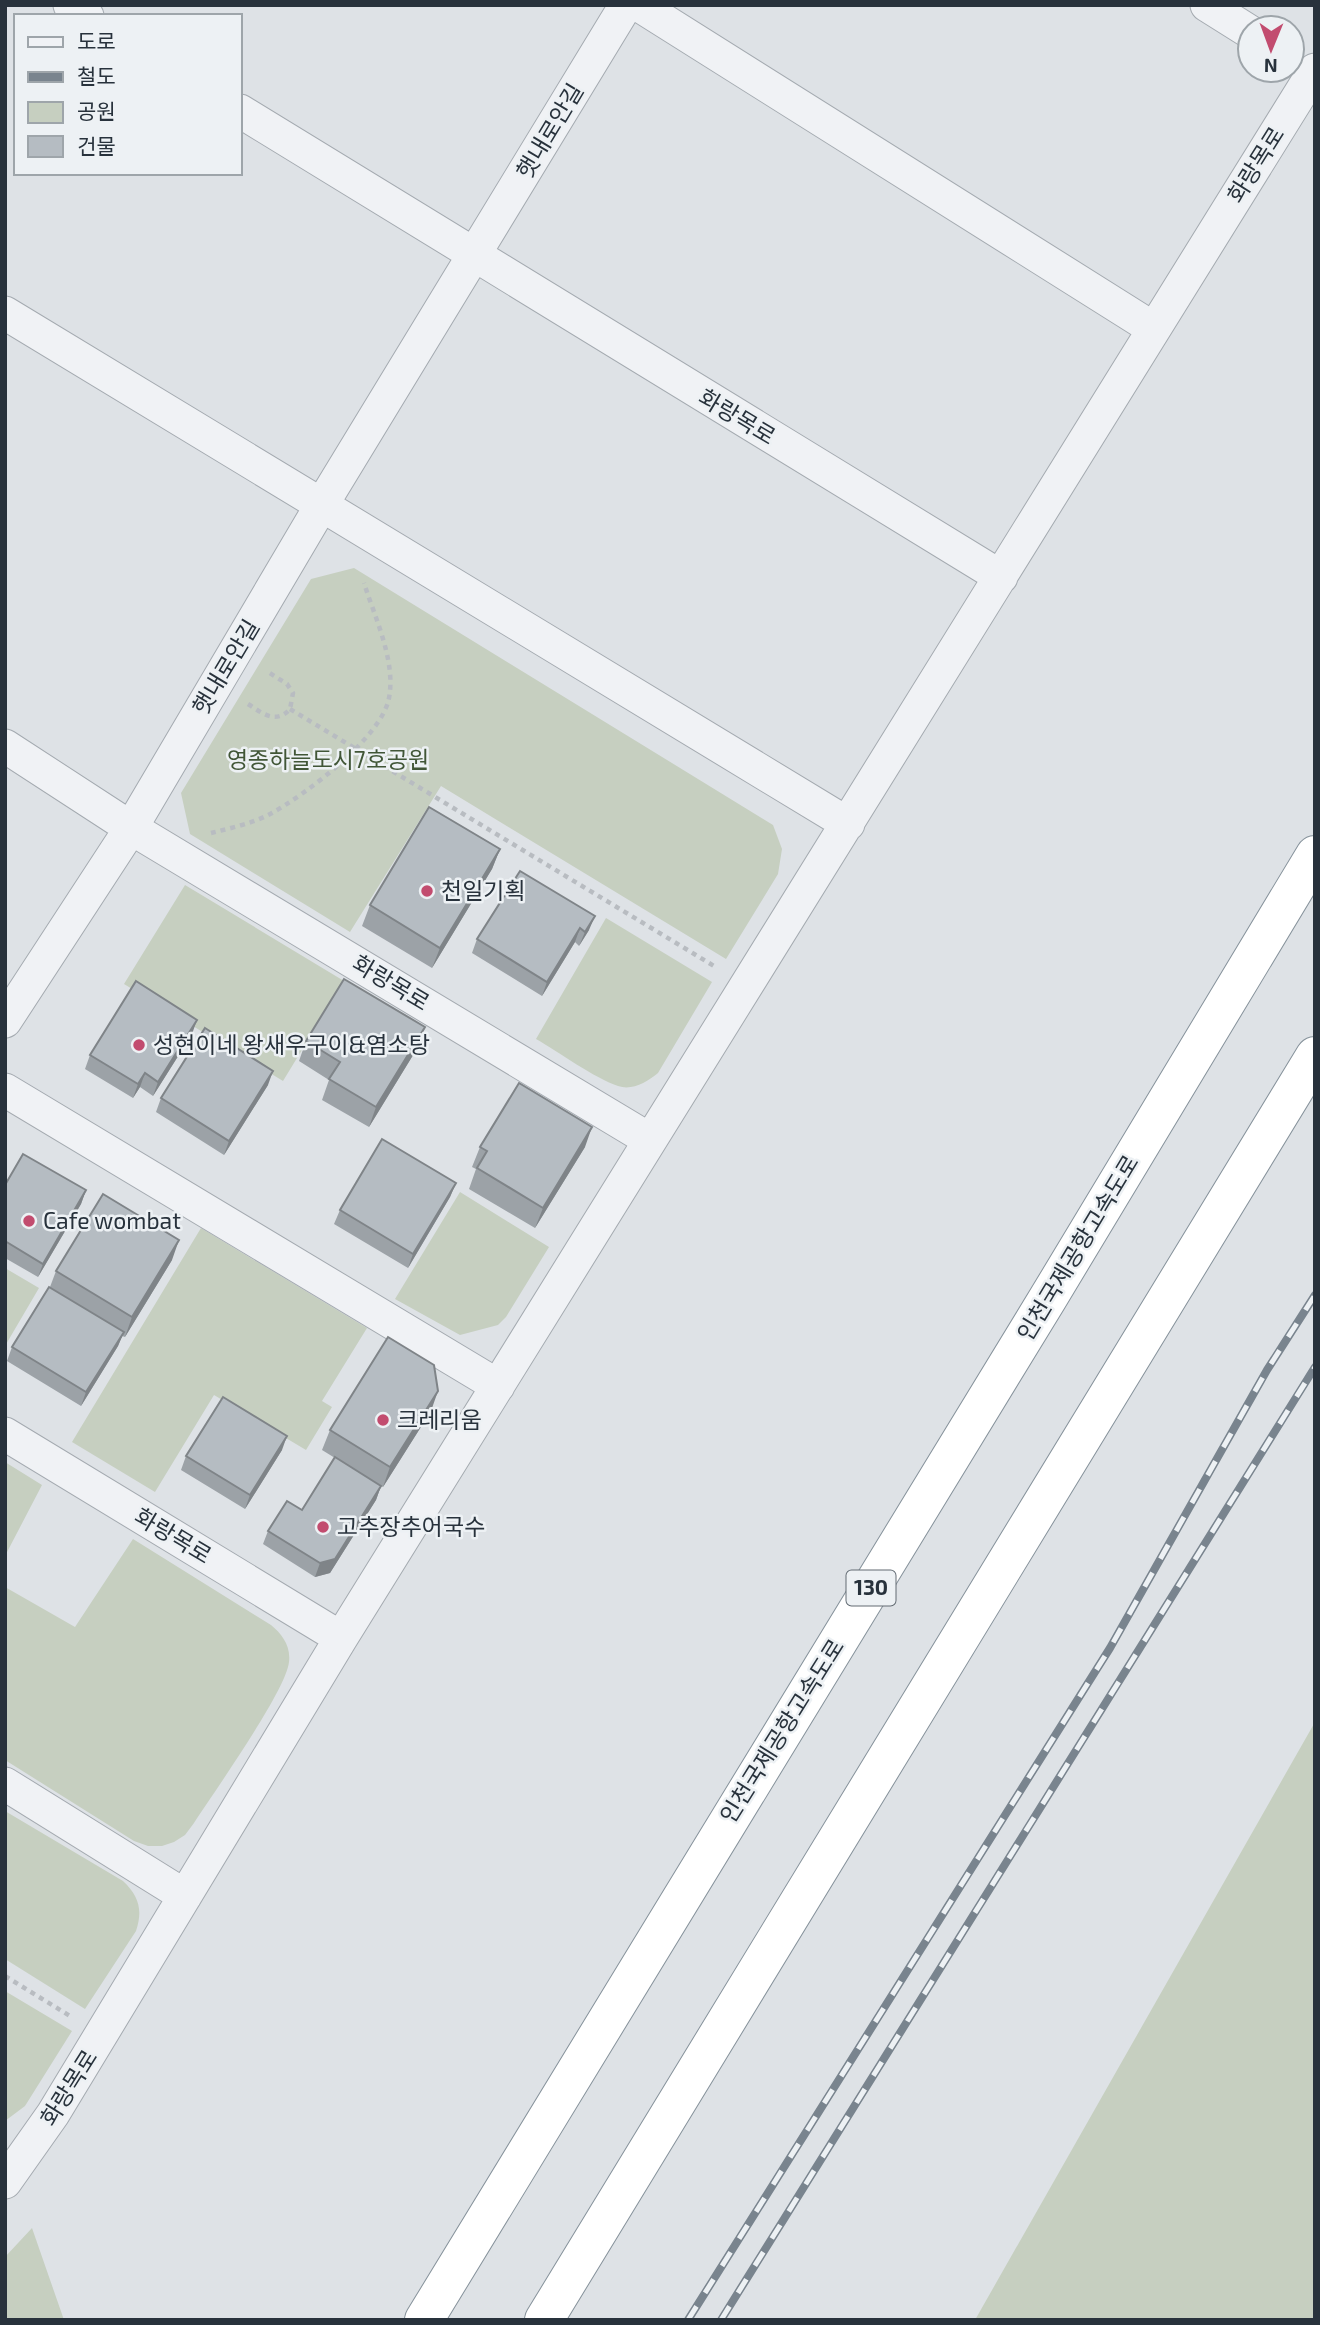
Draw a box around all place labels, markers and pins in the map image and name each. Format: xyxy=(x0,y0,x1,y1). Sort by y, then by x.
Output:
place label: 천일기획 xyxy=(441,876,526,904)
marker: 천일기획 xyxy=(419,883,435,899)
place label: 성현이네 왕새우구이&염소탕 xyxy=(153,1030,430,1058)
marker: 성현이네 왕새우구이&염소탕 xyxy=(131,1037,147,1053)
place label: Cafe wombat xyxy=(43,1206,181,1234)
marker: Cafe wombat xyxy=(21,1213,37,1229)
place label: 크레리움 xyxy=(397,1405,482,1433)
marker: 크레리움 xyxy=(375,1412,391,1428)
place label: 고추장추어국수 xyxy=(337,1512,485,1540)
marker: 고추장추어국수 xyxy=(315,1519,331,1535)

